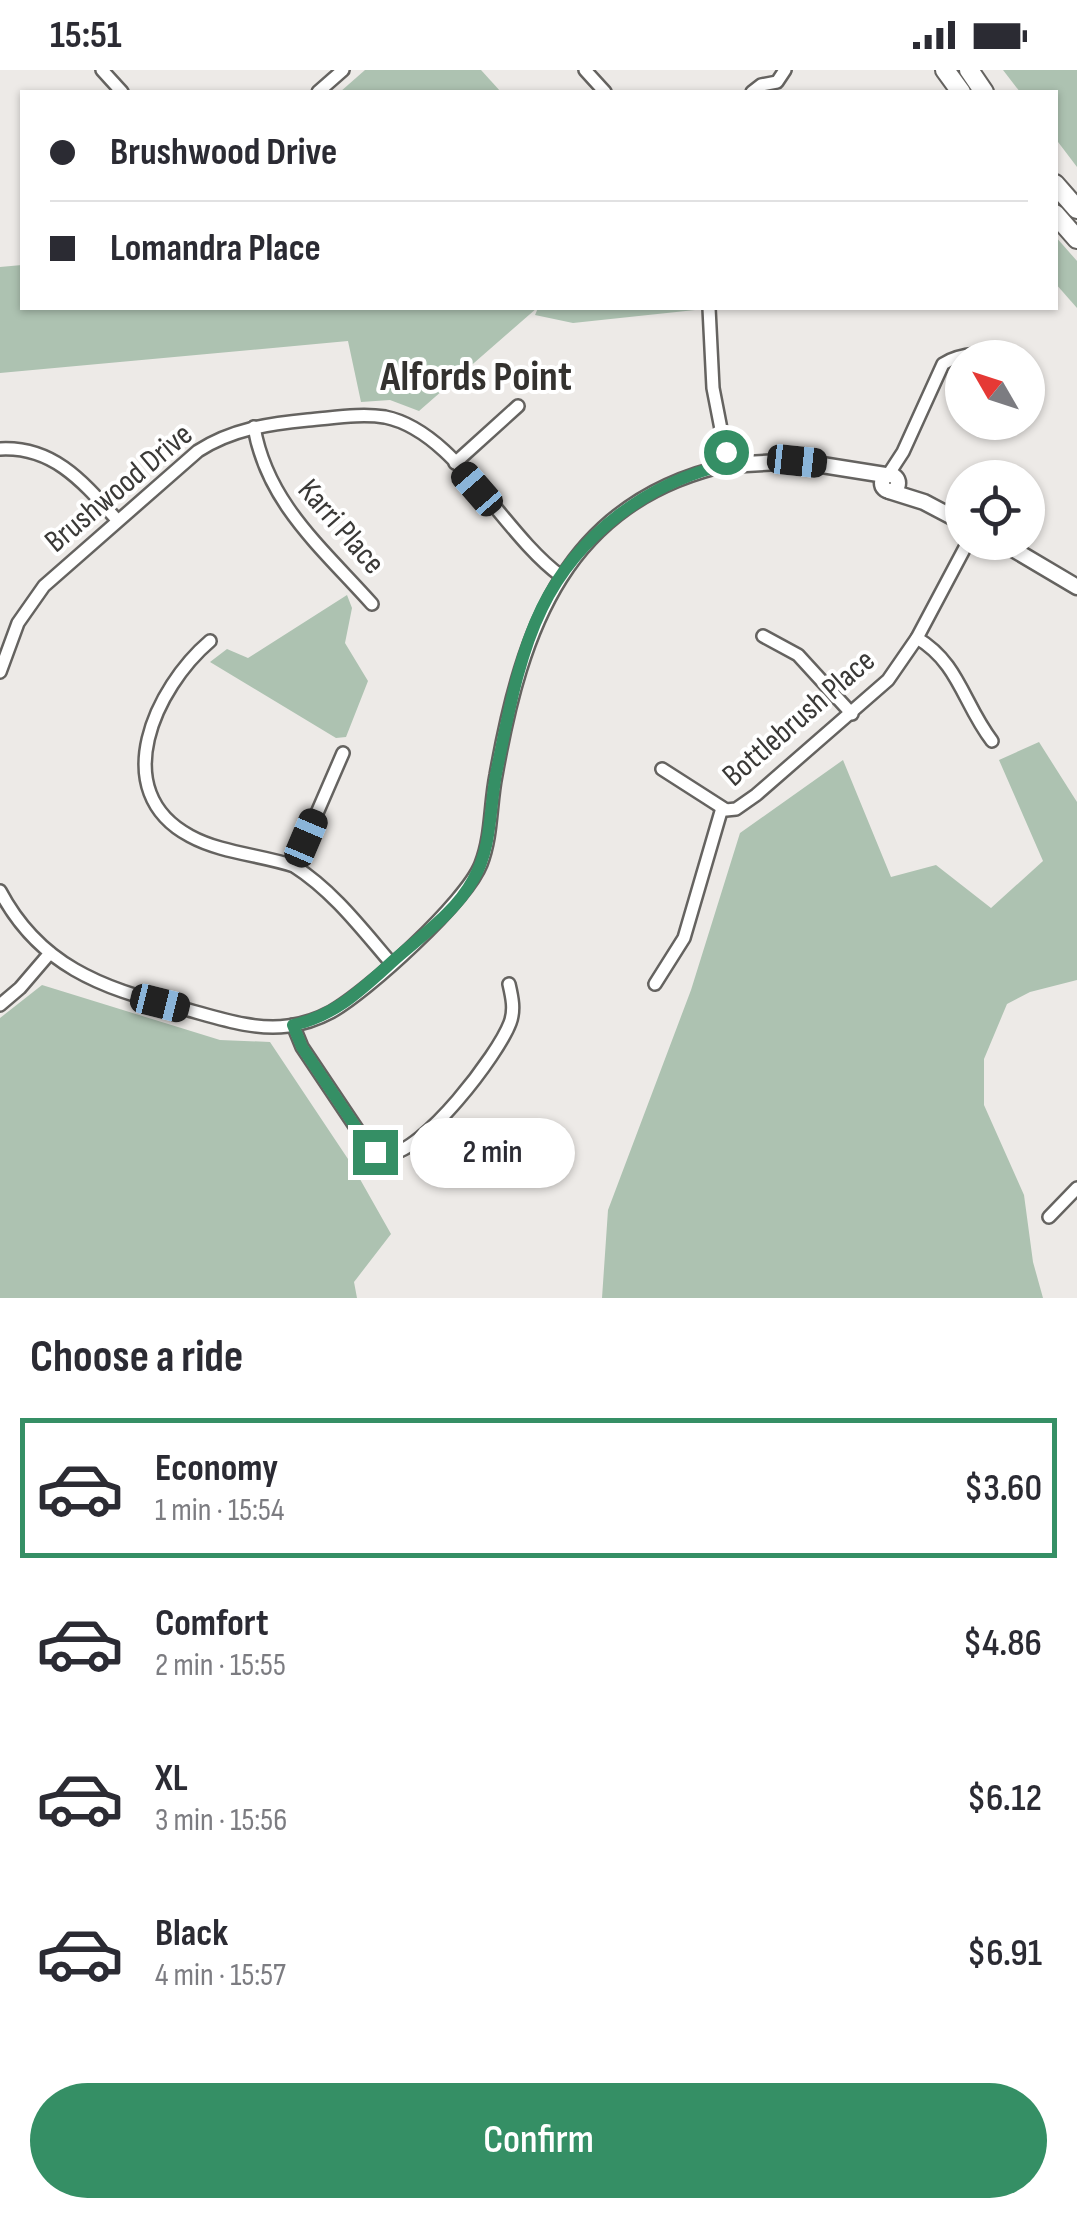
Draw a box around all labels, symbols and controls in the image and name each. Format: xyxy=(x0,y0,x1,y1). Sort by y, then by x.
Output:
text: 15:51 xyxy=(50,13,122,58)
text: Brushwood Drive xyxy=(110,130,337,175)
text: Lomandra Place xyxy=(110,226,321,271)
north arrow xyxy=(945,340,1045,440)
map controls xyxy=(945,340,1045,560)
district label: Alfords Point xyxy=(379,352,572,403)
street label: Brushwood Drive xyxy=(37,415,201,561)
route start xyxy=(704,430,749,475)
car xyxy=(766,443,828,479)
car xyxy=(446,457,508,521)
button: locate xyxy=(945,460,1045,560)
street label: Karri Place xyxy=(289,471,393,583)
street label: Bottlebrush Place xyxy=(715,641,883,795)
car xyxy=(280,805,332,871)
car xyxy=(127,981,193,1025)
callout: 2 min xyxy=(410,1117,575,1187)
route end xyxy=(353,1130,398,1175)
text: 2 min xyxy=(463,1133,522,1172)
text: Choose a ride xyxy=(30,1330,243,1385)
icon: car xyxy=(35,1443,125,1533)
text: Economy xyxy=(155,1446,278,1491)
text: $3.60 xyxy=(964,1466,1042,1511)
text: 1 min · 15:54 xyxy=(155,1491,284,1530)
icon: car xyxy=(35,1598,125,1688)
text: Comfort xyxy=(155,1601,269,1646)
text: $4.86 xyxy=(963,1621,1042,1666)
text: 2 min · 15:55 xyxy=(155,1646,286,1685)
icon: car xyxy=(35,1753,125,1843)
text: XL xyxy=(155,1756,188,1801)
text: $6.12 xyxy=(967,1776,1042,1821)
text: 3 min · 15:56 xyxy=(155,1801,287,1840)
icon: car xyxy=(35,1908,125,1998)
text: Black xyxy=(155,1911,228,1956)
text: $6.91 xyxy=(967,1931,1042,1976)
text: 4 min · 15:57 xyxy=(155,1956,286,1995)
button: Confirm xyxy=(30,2083,1047,2198)

